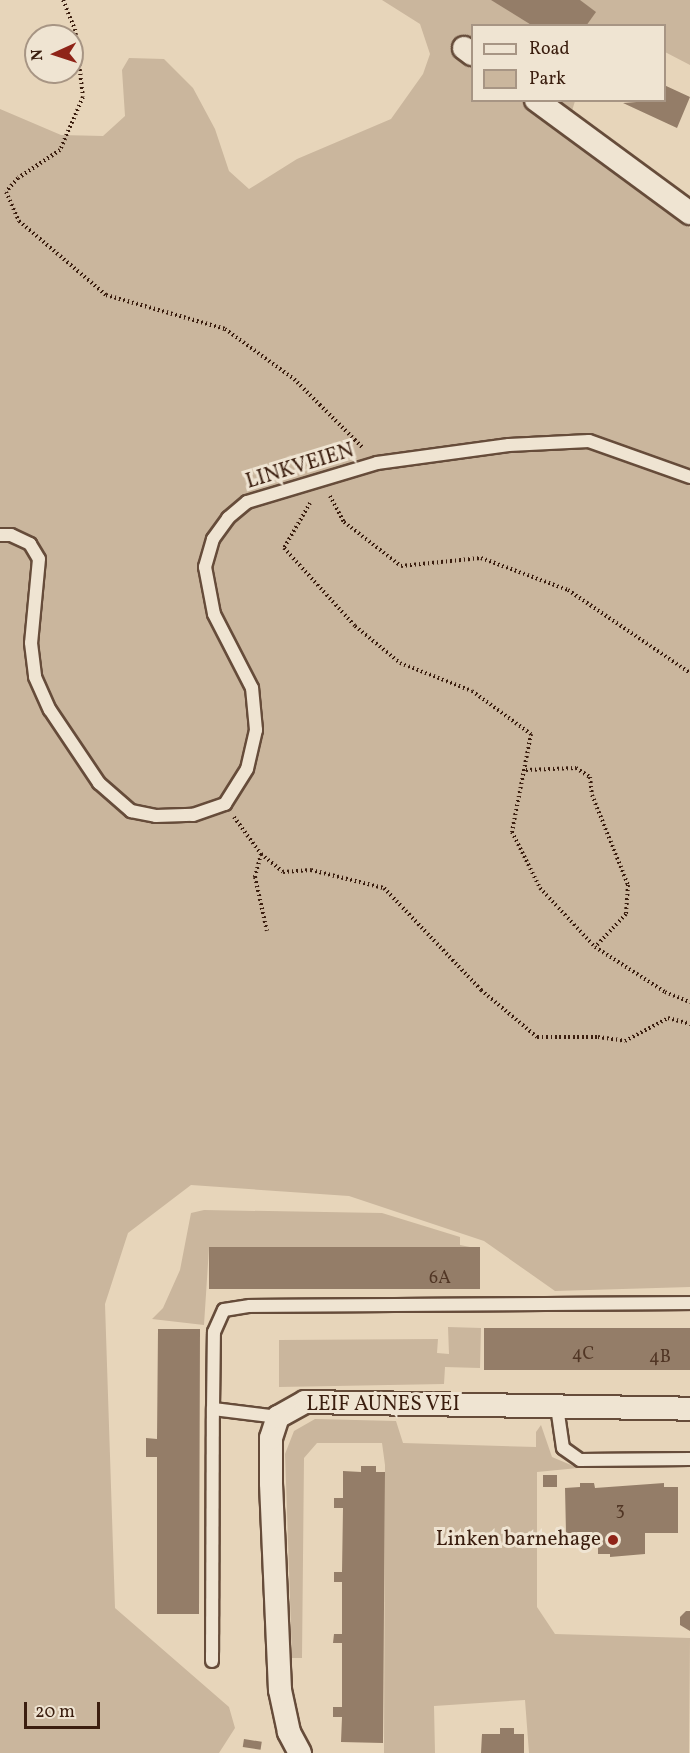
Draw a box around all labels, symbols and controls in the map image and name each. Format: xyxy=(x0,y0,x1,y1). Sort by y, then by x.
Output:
north arrow xyxy=(24,24,84,84)
legend xyxy=(471,24,666,102)
text: Road xyxy=(529,37,570,62)
text: N xyxy=(27,48,49,61)
text: Park xyxy=(529,67,566,92)
street label: LINKVEIEN xyxy=(243,439,357,495)
house number: 6A xyxy=(429,1268,451,1290)
house number: 4C xyxy=(572,1344,594,1366)
house number: 4B xyxy=(649,1347,671,1369)
street label: LEIF AUNES VEI xyxy=(306,1392,460,1418)
house number: 3 xyxy=(615,1500,625,1522)
place label: Linken barnehage xyxy=(436,1527,601,1553)
marker: Linken barnehage xyxy=(606,1533,620,1547)
scale bar xyxy=(27,1690,104,1728)
text: 20 m xyxy=(35,1700,75,1725)

